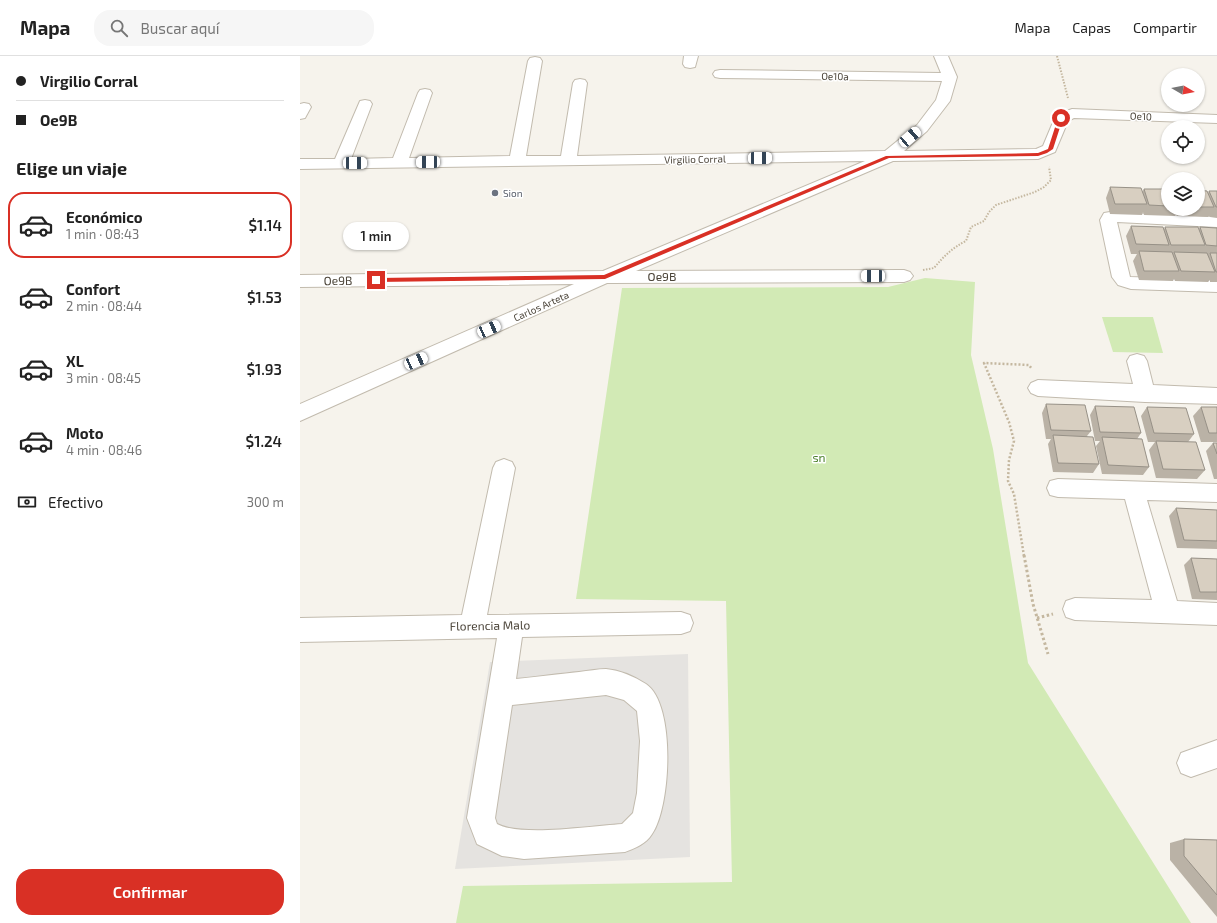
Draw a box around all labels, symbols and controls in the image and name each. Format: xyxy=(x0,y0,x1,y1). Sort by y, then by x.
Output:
search box xyxy=(94,10,374,46)
text: Mapa xyxy=(20,16,70,39)
icon: search xyxy=(108,17,130,39)
text: Buscar aquí xyxy=(140,19,220,37)
text: Mapa xyxy=(1015,19,1050,36)
text: Capas xyxy=(1072,19,1111,36)
text: Compartir xyxy=(1133,19,1197,36)
north arrow xyxy=(1161,68,1205,112)
map controls xyxy=(1161,68,1205,216)
street label: Oe10a xyxy=(821,70,849,82)
text: Virgilio Corral xyxy=(40,72,138,90)
route start xyxy=(1052,109,1070,127)
street label: Oe10 xyxy=(1130,110,1152,122)
text: Oe9B xyxy=(40,111,77,129)
button: locate xyxy=(1161,120,1205,164)
car xyxy=(897,125,923,149)
street label: Virgilio Corral xyxy=(664,152,726,166)
car xyxy=(748,152,772,164)
car xyxy=(416,156,440,168)
text: Elige un viaje xyxy=(16,157,127,179)
car xyxy=(343,157,367,169)
button: layers xyxy=(1161,172,1205,216)
place label: Sion xyxy=(503,187,523,199)
marker: Sion xyxy=(490,188,500,198)
icon: car xyxy=(18,207,54,243)
text: Económico xyxy=(66,208,143,226)
text: $1.14 xyxy=(249,216,282,234)
callout: 1 min xyxy=(343,222,409,250)
text: 1 min · 08:43 xyxy=(66,226,139,242)
text: 1 min xyxy=(361,228,391,244)
street label: Oe9B xyxy=(648,269,676,283)
car xyxy=(861,270,885,282)
route end xyxy=(367,271,385,289)
street label: Oe9B xyxy=(323,273,352,287)
icon: car xyxy=(18,279,54,315)
text: Confort xyxy=(66,280,120,298)
text: $1.53 xyxy=(247,288,282,306)
street label: Carlos Arteta xyxy=(511,288,571,324)
text: 2 min · 08:44 xyxy=(66,298,142,314)
car xyxy=(476,319,502,339)
icon: car xyxy=(18,351,54,387)
car xyxy=(403,351,429,371)
text: XL xyxy=(66,352,84,370)
text: $1.93 xyxy=(246,360,282,378)
text: 3 min · 08:45 xyxy=(66,370,141,386)
icon: car xyxy=(18,423,54,459)
text: Moto xyxy=(66,424,104,442)
text: $1.24 xyxy=(246,432,282,450)
text: 4 min · 08:46 xyxy=(66,442,142,458)
park label: sn xyxy=(812,450,826,464)
icon: cash xyxy=(16,491,38,513)
text: Efectivo xyxy=(48,493,103,511)
text: 300 m xyxy=(247,494,284,510)
street label: Florencia Malo xyxy=(450,617,531,633)
button: Confirmar xyxy=(16,869,284,915)

